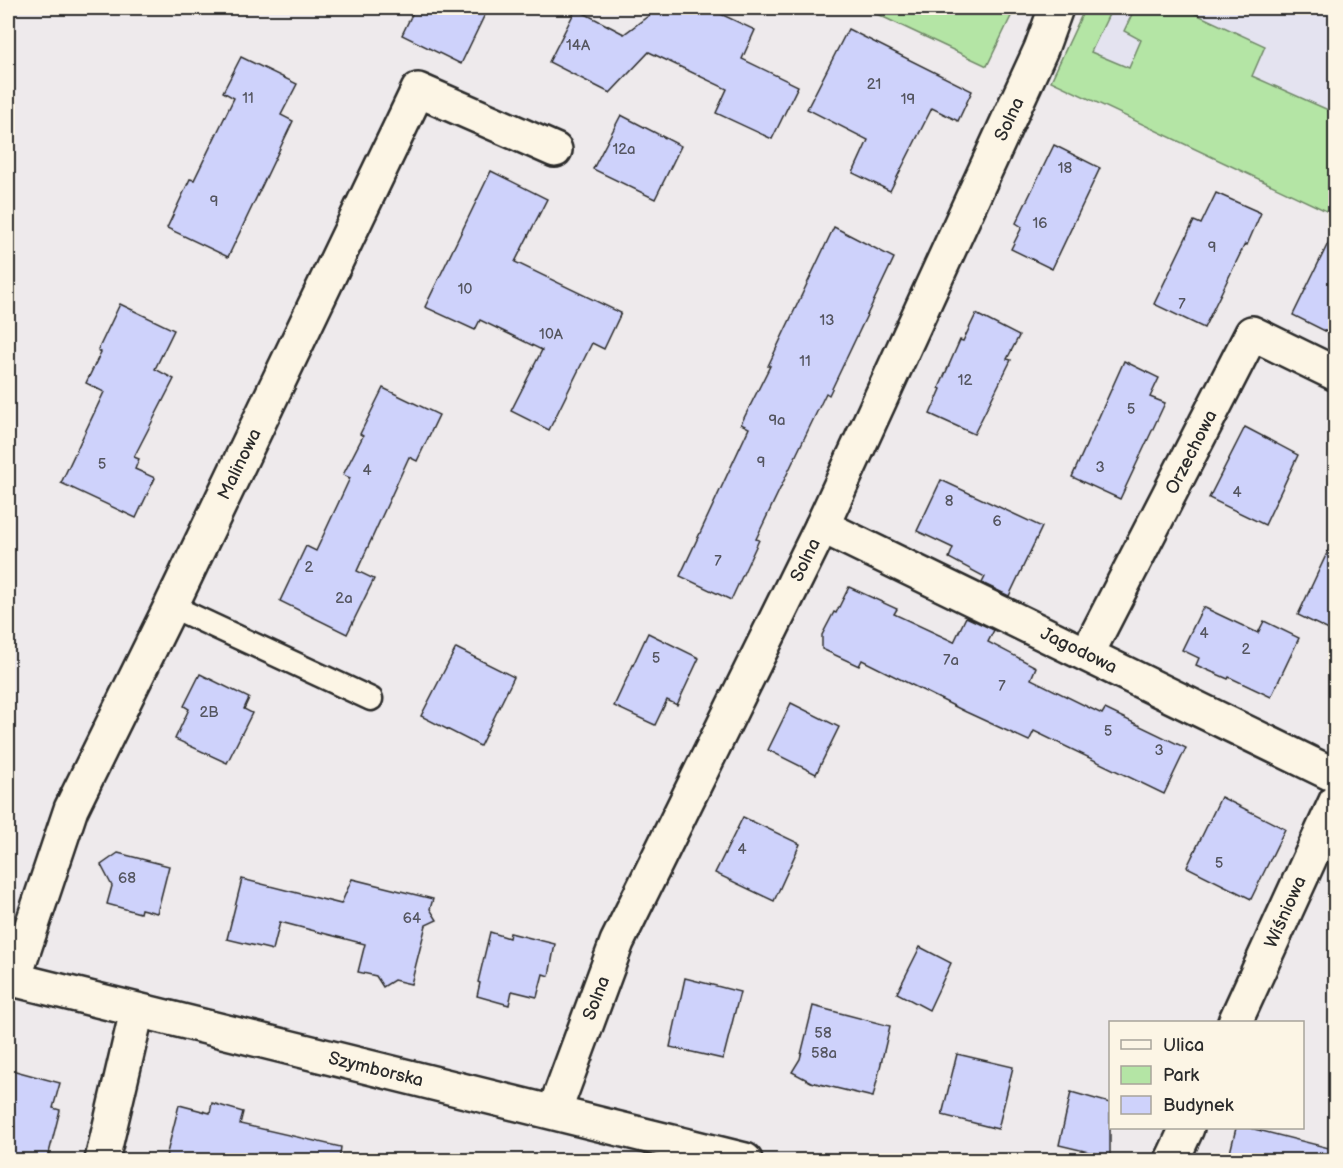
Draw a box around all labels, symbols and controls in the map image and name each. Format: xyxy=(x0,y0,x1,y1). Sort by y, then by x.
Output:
house number: 14A xyxy=(566,36,591,55)
house number: 21 xyxy=(867,75,881,94)
house number: 11 xyxy=(242,89,254,108)
house number: 19 xyxy=(901,90,915,109)
street label: Solna xyxy=(990,94,1029,144)
house number: 12a xyxy=(612,140,636,159)
house number: 18 xyxy=(1058,159,1073,178)
house number: 9 xyxy=(210,192,218,211)
house number: 16 xyxy=(1033,214,1047,233)
house number: 9 xyxy=(1208,238,1216,257)
house number: 10 xyxy=(458,280,472,299)
house number: 7 xyxy=(1178,295,1186,314)
house number: 13 xyxy=(819,311,835,330)
house number: 10A xyxy=(539,325,564,344)
house number: 11 xyxy=(799,352,811,371)
house number: 12 xyxy=(958,371,972,390)
house number: 5 xyxy=(1127,400,1135,419)
street label: Orzechowa xyxy=(1161,407,1222,498)
house number: 9a xyxy=(768,411,786,430)
street label: Malinowa xyxy=(213,425,266,503)
house number: 9 xyxy=(757,453,765,472)
house number: 5 xyxy=(98,455,106,474)
house number: 3 xyxy=(1095,458,1105,477)
house number: 4 xyxy=(362,461,372,480)
house number: 4 xyxy=(1232,483,1242,502)
house number: 8 xyxy=(945,492,954,511)
house number: 6 xyxy=(992,512,1002,531)
street label: Solna xyxy=(786,535,825,585)
house number: 7 xyxy=(714,552,722,571)
house number: 2 xyxy=(305,558,314,577)
house number: 2a xyxy=(335,589,353,608)
street label: Jagodowa xyxy=(1037,623,1120,678)
house number: 4 xyxy=(1199,624,1209,643)
house number: 2 xyxy=(1242,640,1251,659)
house number: 5 xyxy=(652,649,660,668)
house number: 7a xyxy=(943,651,959,670)
house number: 7 xyxy=(998,677,1006,696)
house number: 2B xyxy=(199,703,219,722)
house number: 5 xyxy=(1104,722,1112,741)
house number: 3 xyxy=(1154,741,1164,760)
house number: 4 xyxy=(737,840,747,859)
house number: 5 xyxy=(1215,854,1223,873)
house number: 68 xyxy=(118,869,136,888)
street label: Wiśniowa xyxy=(1260,873,1311,951)
house number: 64 xyxy=(403,909,421,928)
street label: Solna xyxy=(579,973,614,1023)
legend xyxy=(1109,1021,1304,1129)
house number: 58 xyxy=(814,1024,832,1043)
text: Ulica xyxy=(1163,1035,1204,1056)
house number: 58a xyxy=(811,1044,837,1063)
street label: Szymborska xyxy=(326,1048,426,1091)
text: Park xyxy=(1163,1065,1199,1086)
text: Budynek xyxy=(1163,1095,1234,1116)

